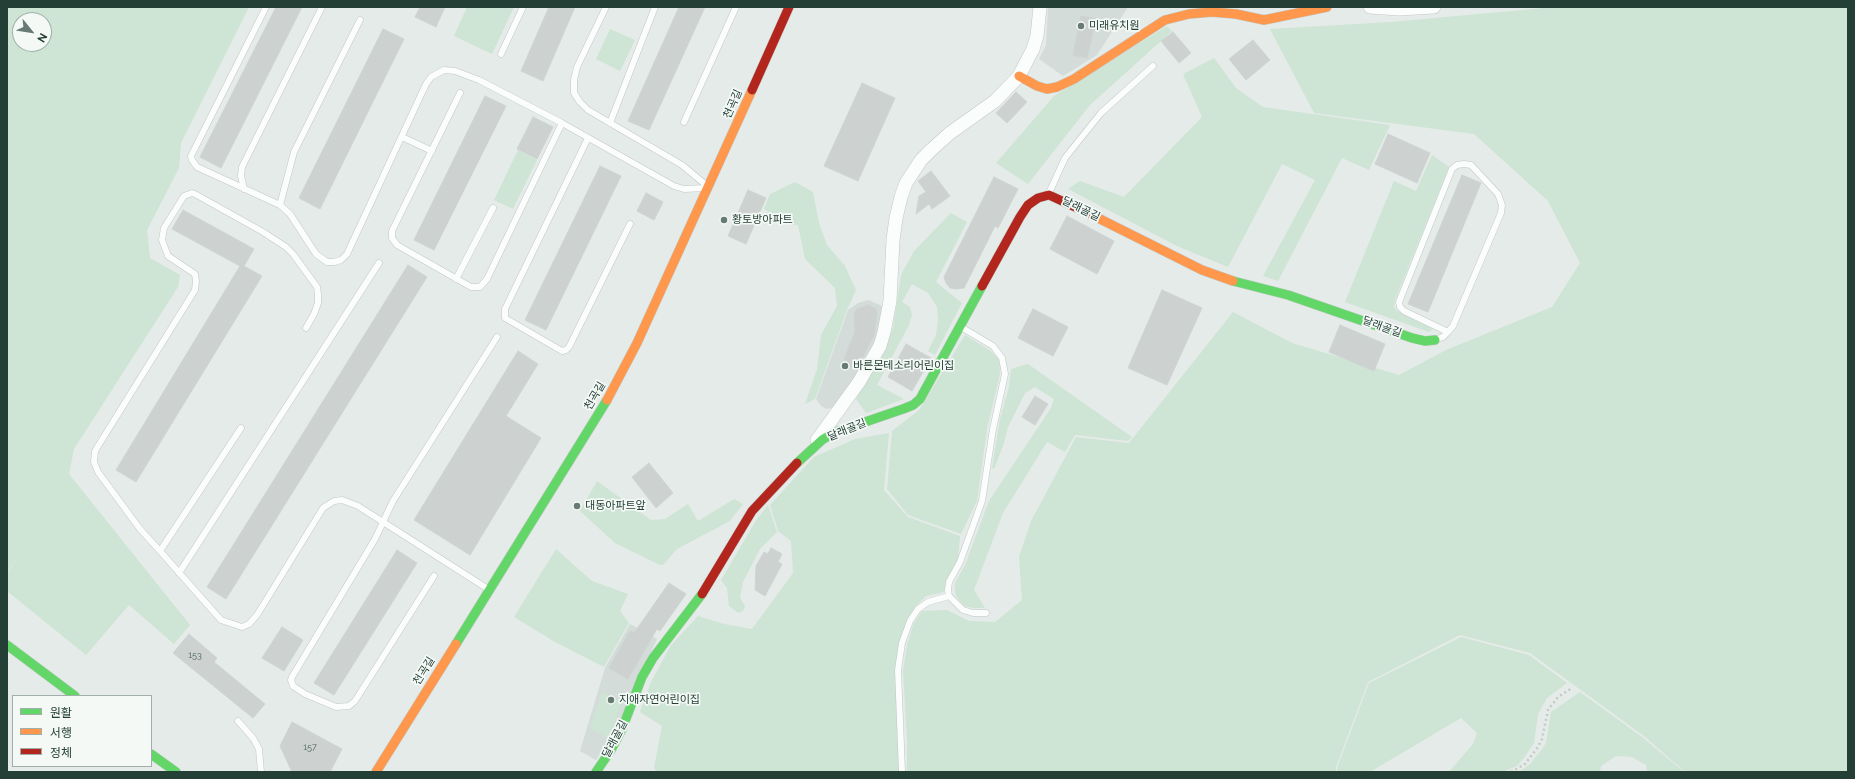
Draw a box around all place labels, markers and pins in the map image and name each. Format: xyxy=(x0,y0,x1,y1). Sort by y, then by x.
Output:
place label: 미래유치원 xyxy=(1089,19,1140,33)
marker: 미래유치원 xyxy=(1076,21,1086,31)
place label: 황토방아파트 xyxy=(732,213,793,227)
marker: 황토방아파트 xyxy=(719,215,729,225)
place label: 바른몬테소리어린이집 xyxy=(853,359,954,373)
marker: 바른몬테소리어린이집 xyxy=(840,361,850,371)
place label: 대동아파트앞 xyxy=(585,499,646,513)
marker: 대동아파트앞 xyxy=(572,501,582,511)
place label: 지애자연어린이집 xyxy=(619,693,700,707)
marker: 지애자연어린이집 xyxy=(606,695,616,705)

